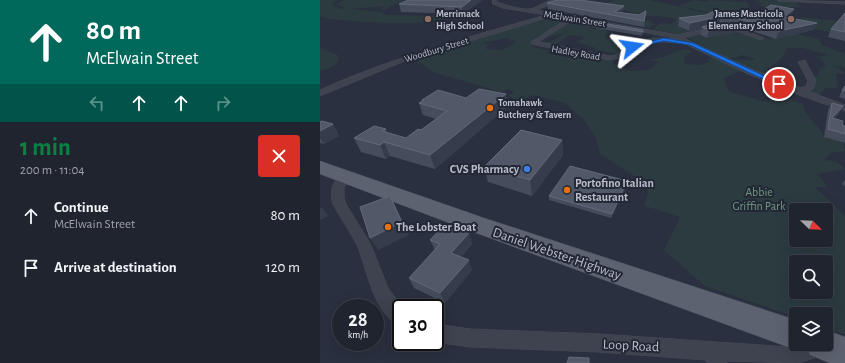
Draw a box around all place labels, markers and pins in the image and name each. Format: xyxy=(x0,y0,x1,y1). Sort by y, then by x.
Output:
place label: Merrimack High School xyxy=(436,9,484,31)
place label: James Mastricola Elementary School xyxy=(708,9,783,31)
marker: Merrimack High School xyxy=(423,14,433,24)
marker: James Mastricola Elementary School xyxy=(786,14,796,24)
pin xyxy=(762,67,796,101)
place label: Tomahawk Butchery & Tavern xyxy=(498,98,571,120)
marker: Tomahawk Butchery & Tavern xyxy=(485,103,495,113)
place label: CVS Pharmacy xyxy=(450,163,520,176)
marker: CVS Pharmacy xyxy=(522,164,532,174)
place label: Portofino Italian Restaurant xyxy=(575,177,654,203)
marker: Portofino Italian Restaurant xyxy=(562,185,572,195)
place label: The Lobster Boat xyxy=(396,221,476,233)
marker: The Lobster Boat xyxy=(383,222,393,232)

